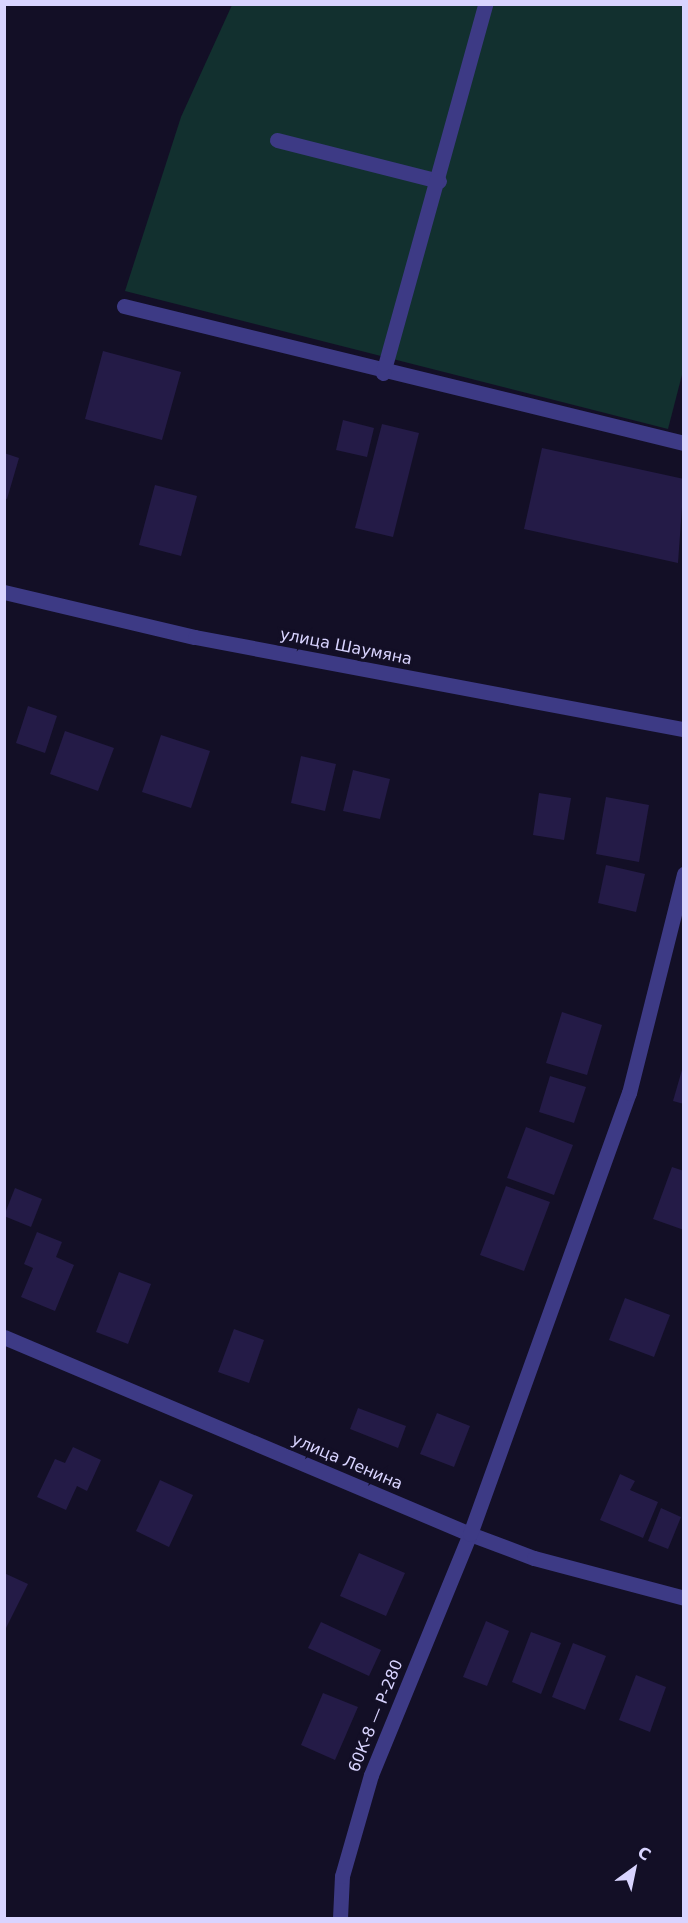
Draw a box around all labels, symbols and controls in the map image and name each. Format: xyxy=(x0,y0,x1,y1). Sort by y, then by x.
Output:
street label: улица Шаумяна xyxy=(278,625,414,669)
street label: улица Ленина xyxy=(289,1430,405,1494)
street label: 60К-8 — Р-280 xyxy=(345,1657,407,1775)
north arrow xyxy=(604,1839,664,1899)
text: С xyxy=(634,1842,654,1865)

